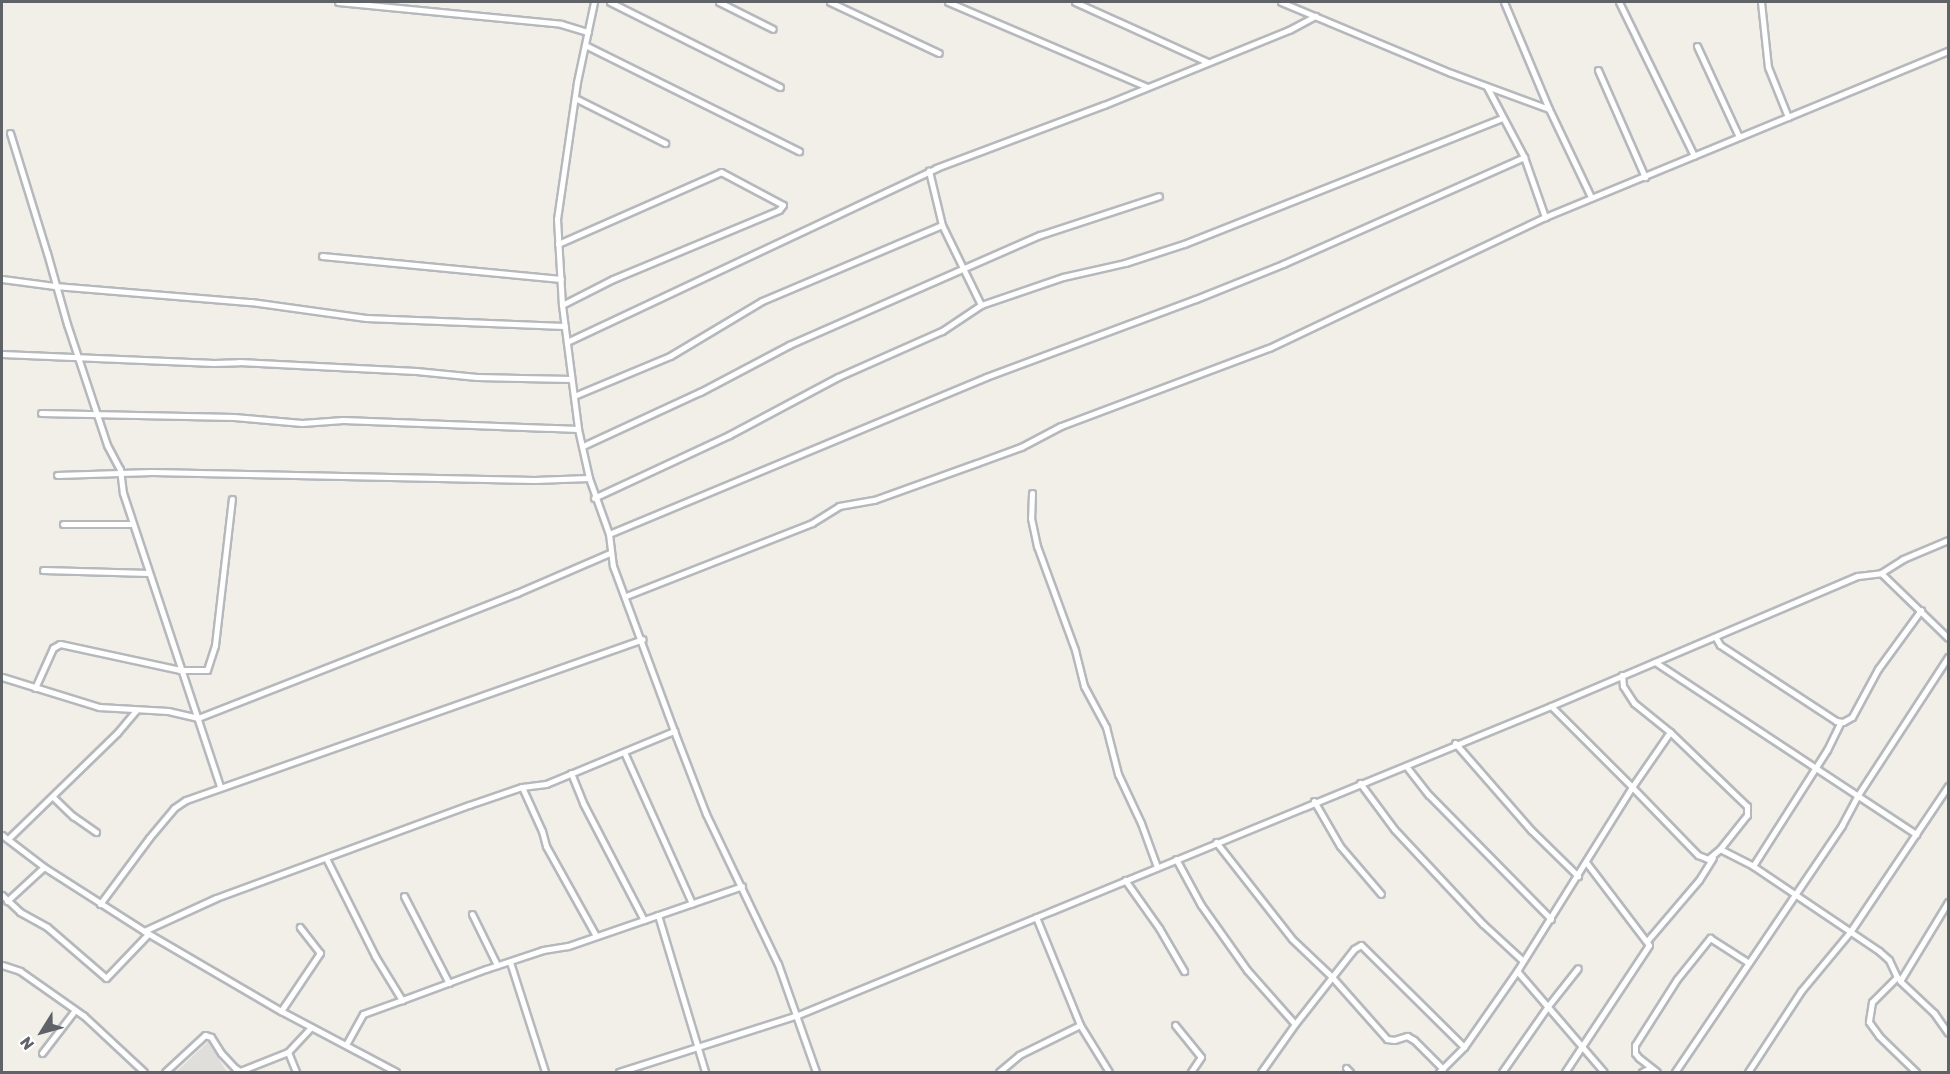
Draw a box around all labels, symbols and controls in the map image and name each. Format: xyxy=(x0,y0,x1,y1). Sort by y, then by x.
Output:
north arrow xyxy=(12,1002,72,1062)
text: N xyxy=(16,1033,38,1053)

